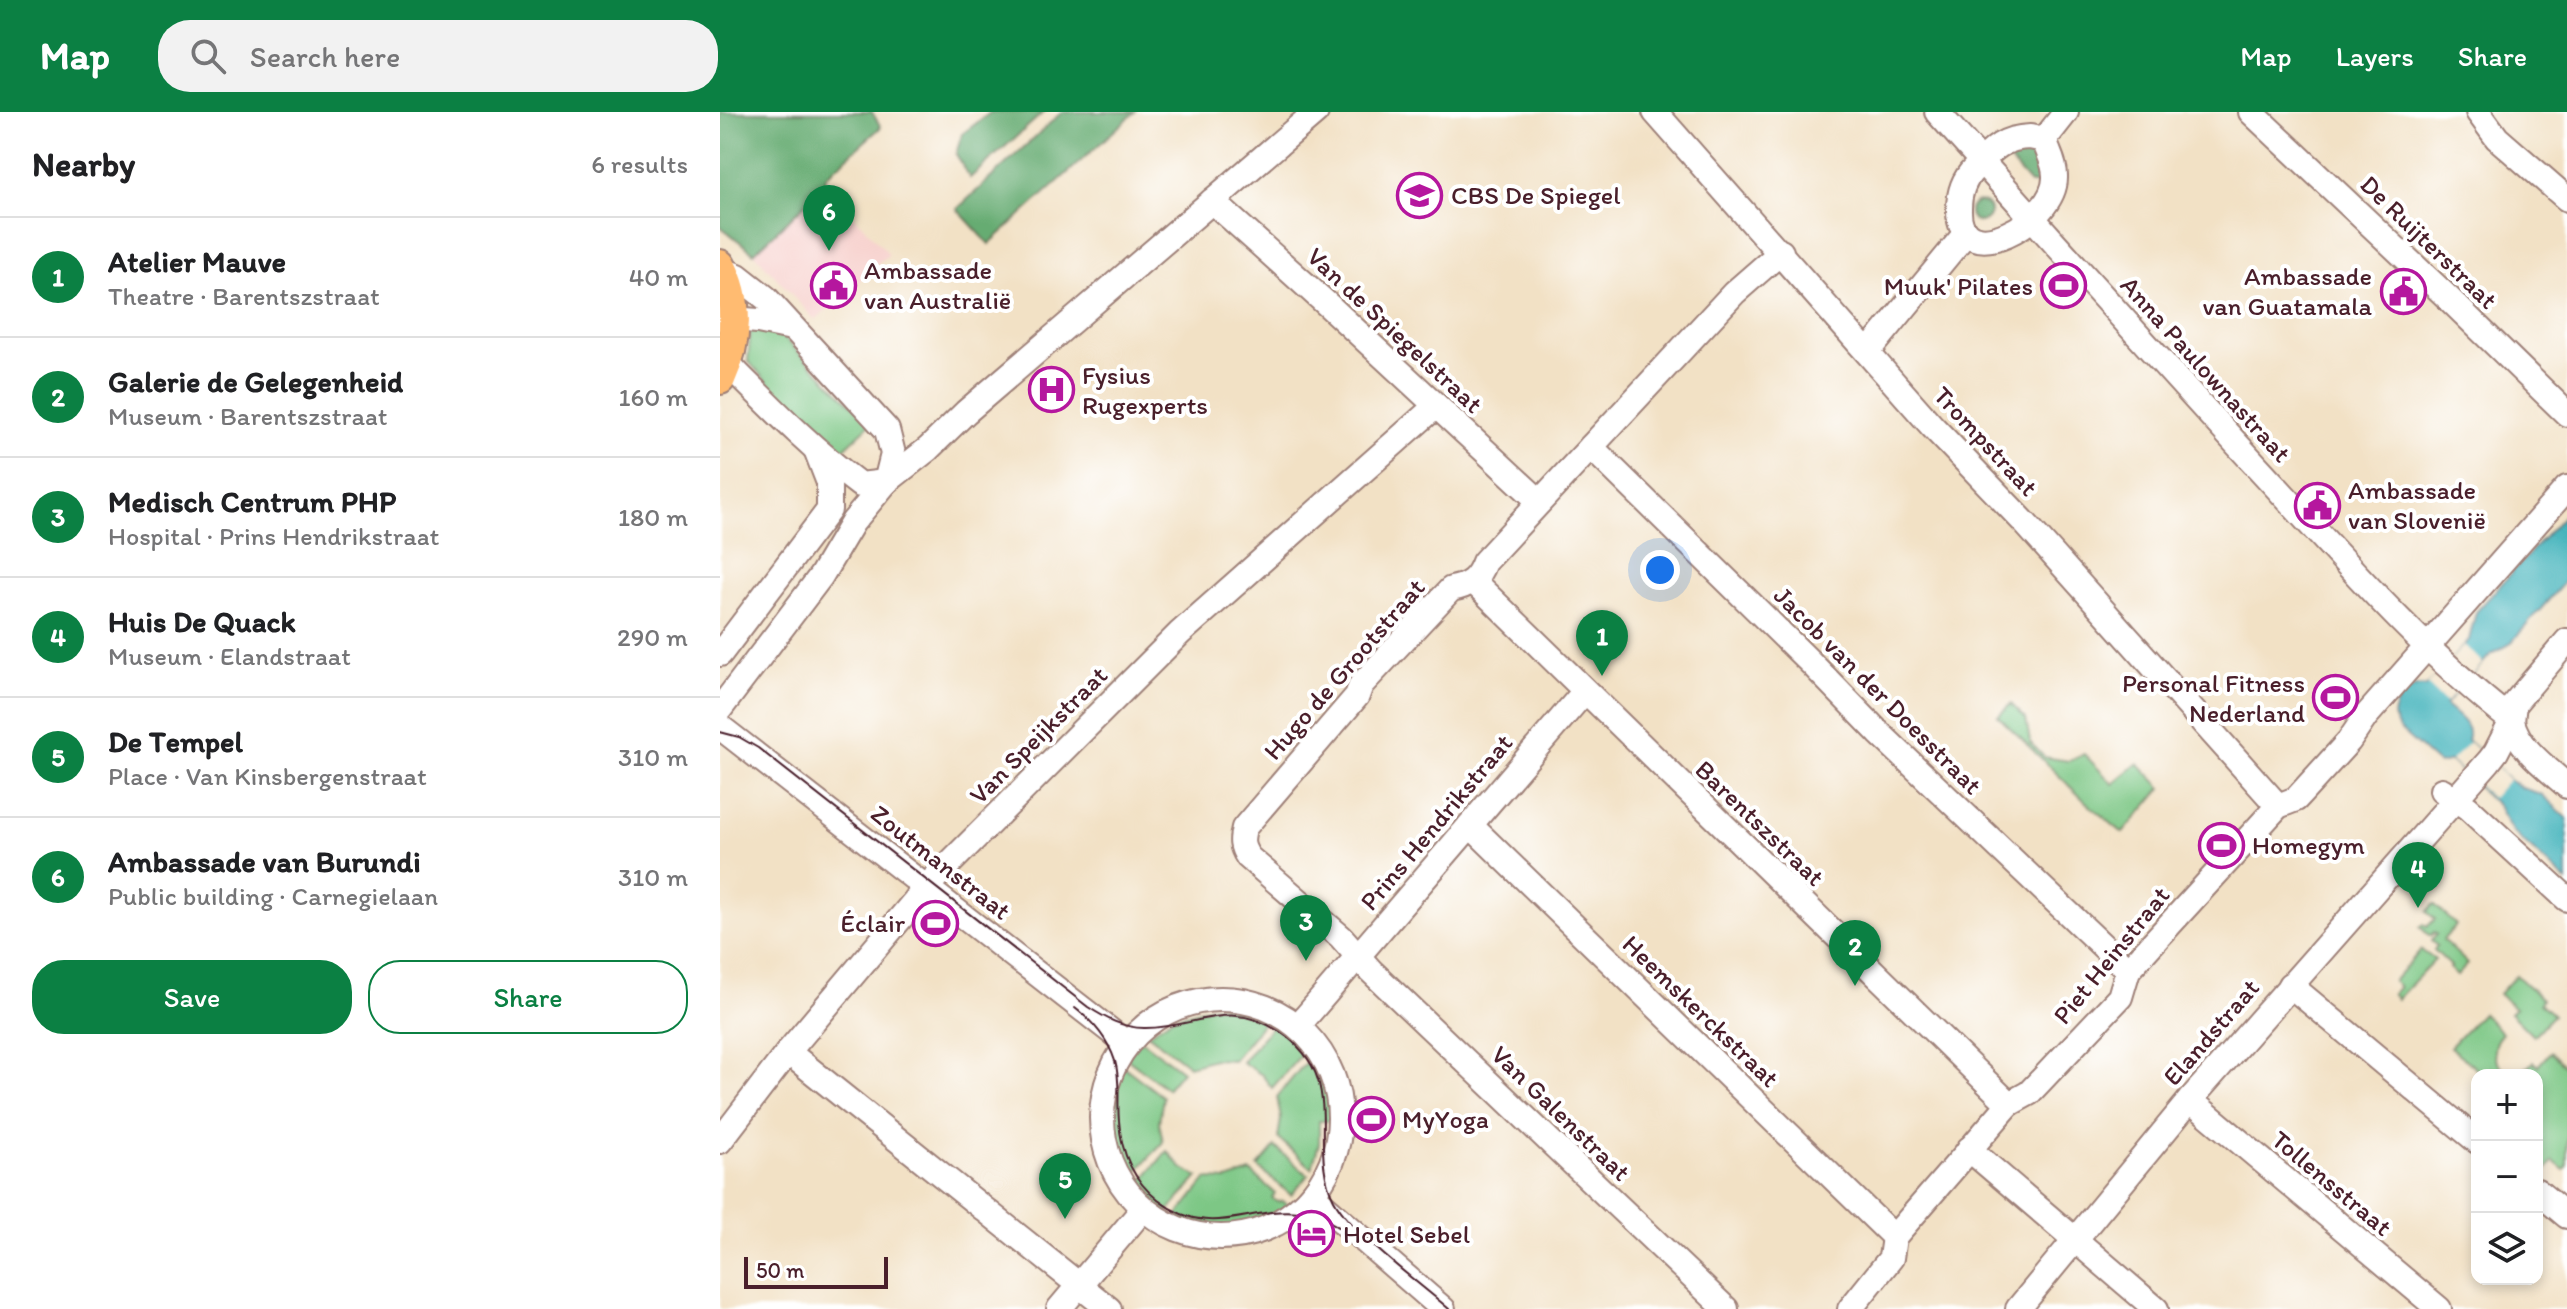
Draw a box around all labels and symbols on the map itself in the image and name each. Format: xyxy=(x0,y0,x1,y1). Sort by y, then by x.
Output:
street label: De Ruijterstraat xyxy=(2354,168,2505,316)
school or university icon: CBS De Spiegel xyxy=(1396,171,1444,219)
place label: CBS De Spiegel xyxy=(1451,179,1621,211)
pin: 6 xyxy=(803,185,855,251)
street label: Van de Spiegelstraat xyxy=(1300,240,1490,420)
place label: Ambassade van Australië xyxy=(864,254,1011,316)
place label: Ambassade van Guatamala xyxy=(2202,260,2373,322)
public building icon: Ambassade van Australië xyxy=(809,261,857,309)
sports icon: Muuk' Pilates xyxy=(2040,262,2088,310)
public building icon: Ambassade van Guatamala xyxy=(2379,267,2427,315)
street label: Anna Paulownastraat xyxy=(2114,269,2298,469)
place label: Muuk' Pilates xyxy=(1884,270,2033,302)
place label: Fysius Rugexperts xyxy=(1082,359,1208,421)
hospital icon: Fysius Rugexperts xyxy=(1027,366,1075,414)
street label: Trompstraat xyxy=(1927,379,2045,503)
place label: Ambassade van Slovenië xyxy=(2348,474,2486,536)
public building icon: Ambassade van Slovenië xyxy=(2293,481,2341,529)
your location xyxy=(1640,550,1680,590)
street label: Hugo de Grootstraat xyxy=(1256,571,1432,766)
street label: Jacob van der Doesstraat xyxy=(1767,579,1989,801)
pin: 1 xyxy=(1576,610,1628,676)
street label: Van Speijkstraat xyxy=(962,659,1114,811)
place label: Personal Fitness Nederland xyxy=(2122,667,2305,729)
sports icon: Personal Fitness Nederland xyxy=(2312,674,2360,722)
street label: Prins Hendrikstraat xyxy=(1353,727,1519,917)
street label: Barentszstraat xyxy=(1689,753,1831,893)
street label: Zoutmanstraat xyxy=(865,797,1018,927)
sports icon: Homegym xyxy=(2197,821,2245,869)
place label: Homegym xyxy=(2252,829,2365,861)
pin: 4 xyxy=(2392,842,2444,908)
street label: Piet Heinstraat xyxy=(2046,880,2176,1030)
pin: 3 xyxy=(1280,895,1332,961)
sports icon: Éclair xyxy=(912,899,960,947)
place label: Éclair xyxy=(841,907,906,939)
pin: 2 xyxy=(1829,920,1881,986)
street label: Heemskerckstraat xyxy=(1616,928,1786,1094)
street label: Elandstraat xyxy=(2156,972,2266,1092)
street label: Van Galenstraat xyxy=(1485,1038,1638,1188)
sports icon: MyYoga xyxy=(1347,1095,1395,1143)
place label: MyYoga xyxy=(1402,1103,1489,1135)
street label: Tollensstraat xyxy=(2265,1123,2399,1243)
pin: 5 xyxy=(1039,1153,1091,1219)
hotel icon: Hotel Sebel xyxy=(1288,1210,1336,1258)
place label: Hotel Sebel xyxy=(1343,1218,1470,1250)
scale bar xyxy=(744,1253,888,1289)

